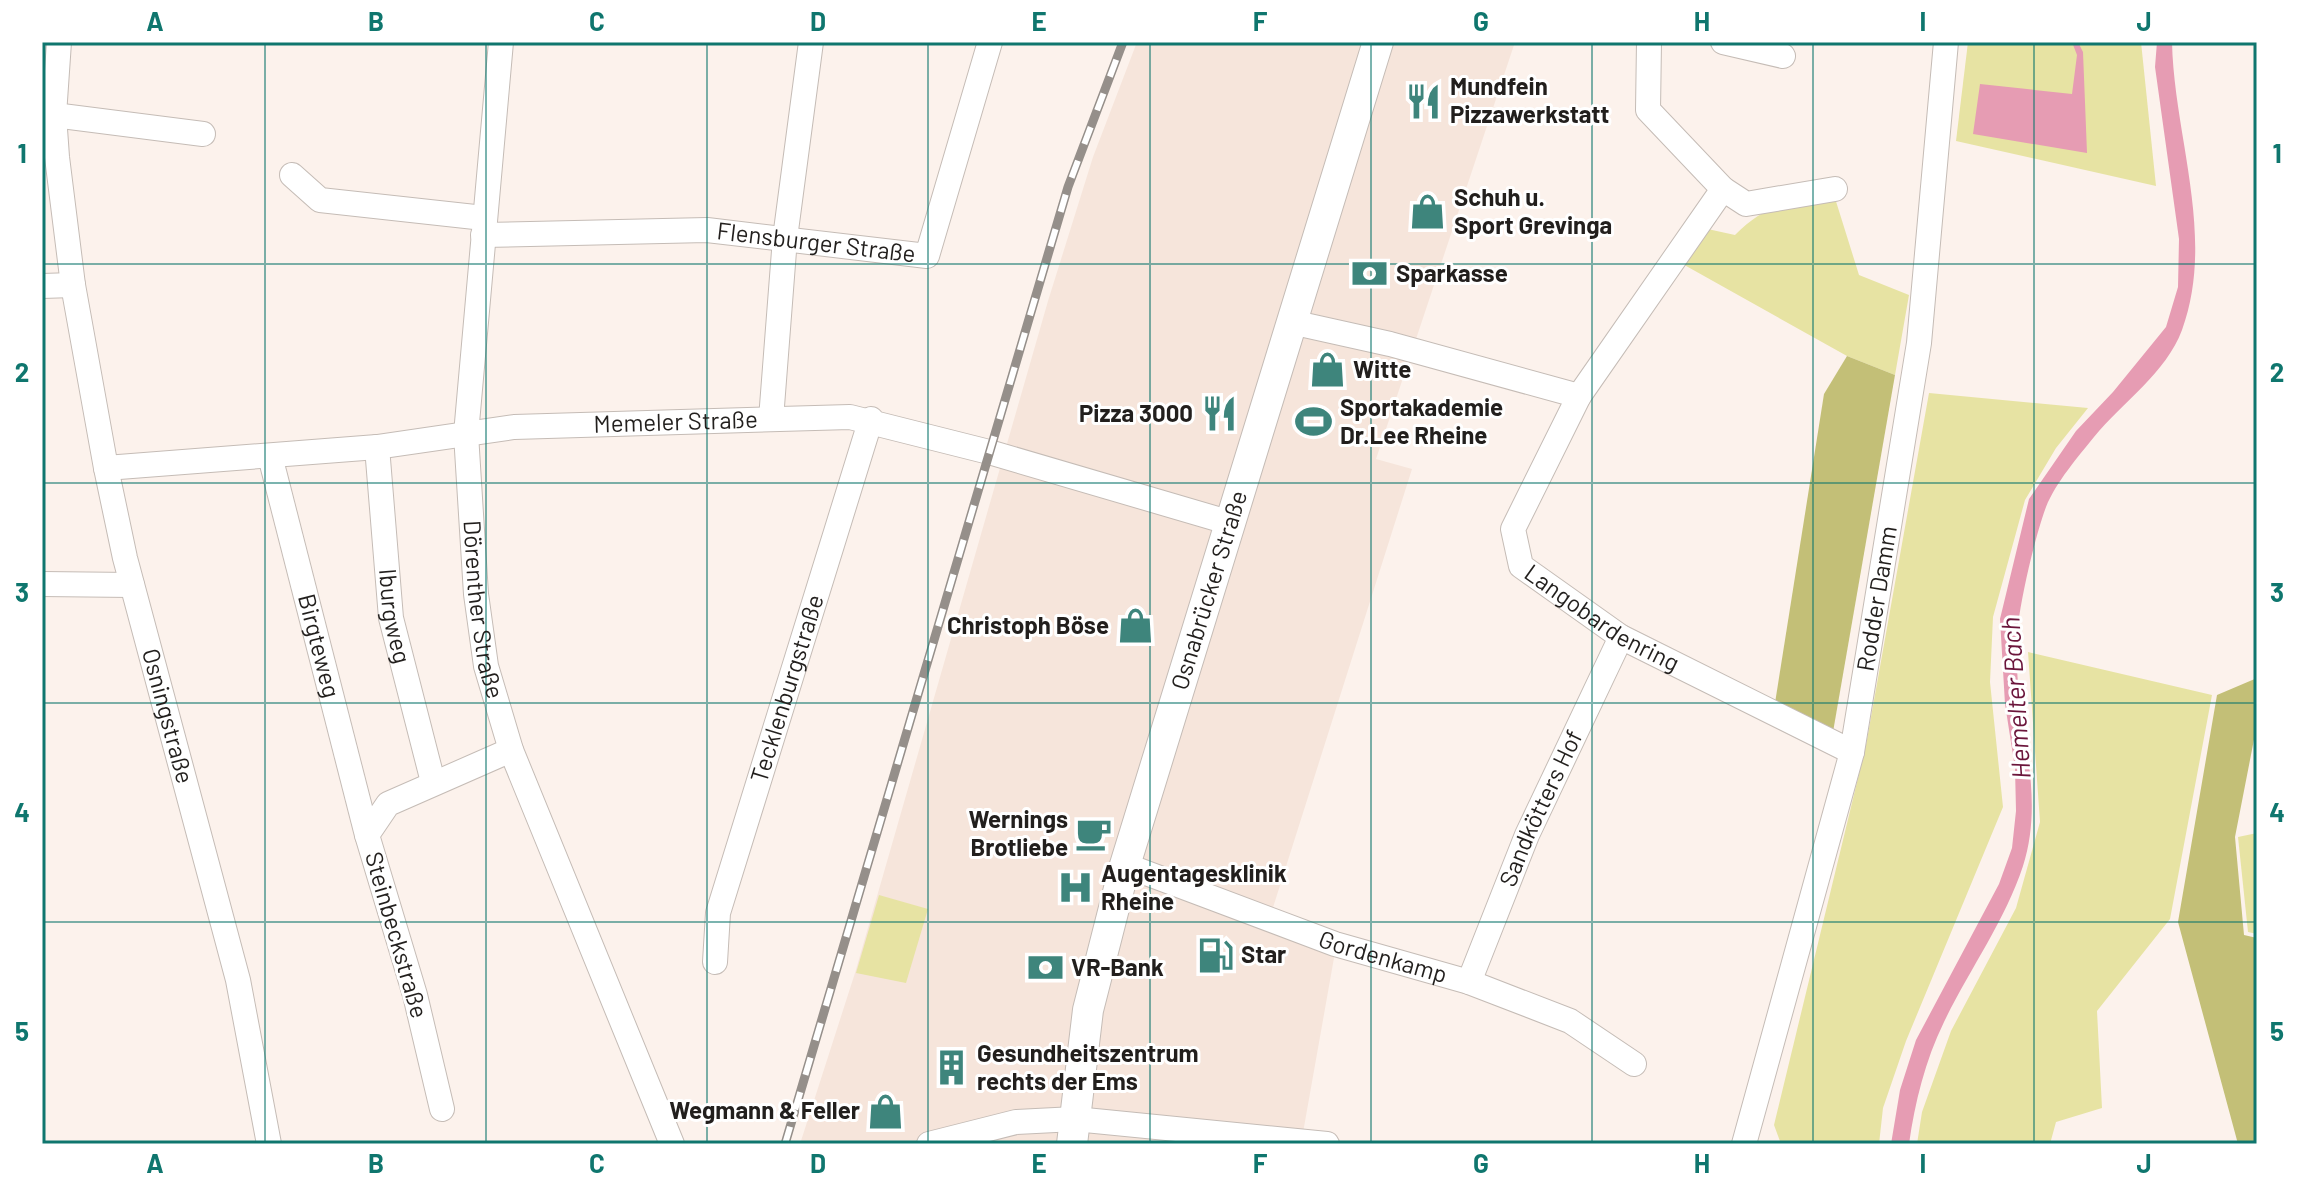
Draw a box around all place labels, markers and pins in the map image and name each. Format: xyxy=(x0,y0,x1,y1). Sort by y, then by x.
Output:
place label: Mundfein Pizzawerkstatt xyxy=(1450,71,1609,128)
restaurant icon: Mundfein Pizzawerkstatt xyxy=(1405,82,1443,120)
place label: Schuh u. Sport Grevinga xyxy=(1454,182,1612,239)
shop icon: Schuh u. Sport Grevinga xyxy=(1409,193,1447,231)
bank icon: Sparkasse xyxy=(1351,255,1389,293)
place label: Sparkasse xyxy=(1396,258,1508,287)
shop icon: Witte xyxy=(1308,351,1346,389)
place label: Witte xyxy=(1353,354,1411,383)
place label: Sportakademie Dr.Lee Rheine xyxy=(1340,392,1503,449)
restaurant icon: Pizza 3000 xyxy=(1200,395,1238,433)
place label: Pizza 3000 xyxy=(1079,398,1193,427)
sports icon: Sportakademie Dr.Lee Rheine xyxy=(1295,403,1333,441)
shop icon: Christoph Böse xyxy=(1116,607,1154,645)
place label: Christoph Böse xyxy=(947,610,1109,639)
place label: Wernings Brotliebe xyxy=(968,804,1068,861)
cafe icon: Wernings Brotliebe xyxy=(1075,815,1113,853)
place label: Augentagesklinik Rheine xyxy=(1101,858,1287,915)
hospital icon: Augentagesklinik Rheine xyxy=(1056,869,1094,907)
fuel station icon: Star xyxy=(1196,936,1234,974)
place label: Star xyxy=(1241,939,1286,968)
bank icon: VR-Bank xyxy=(1026,949,1064,987)
place label: VR-Bank xyxy=(1071,952,1164,981)
place label: Gesundheitszentrum rechts der Ems xyxy=(977,1038,1199,1095)
building icon: Gesundheitszentrum rechts der Ems xyxy=(932,1049,970,1087)
shop icon: Wegmann & Feller xyxy=(867,1092,905,1130)
place label: Wegmann & Feller xyxy=(669,1095,860,1124)

